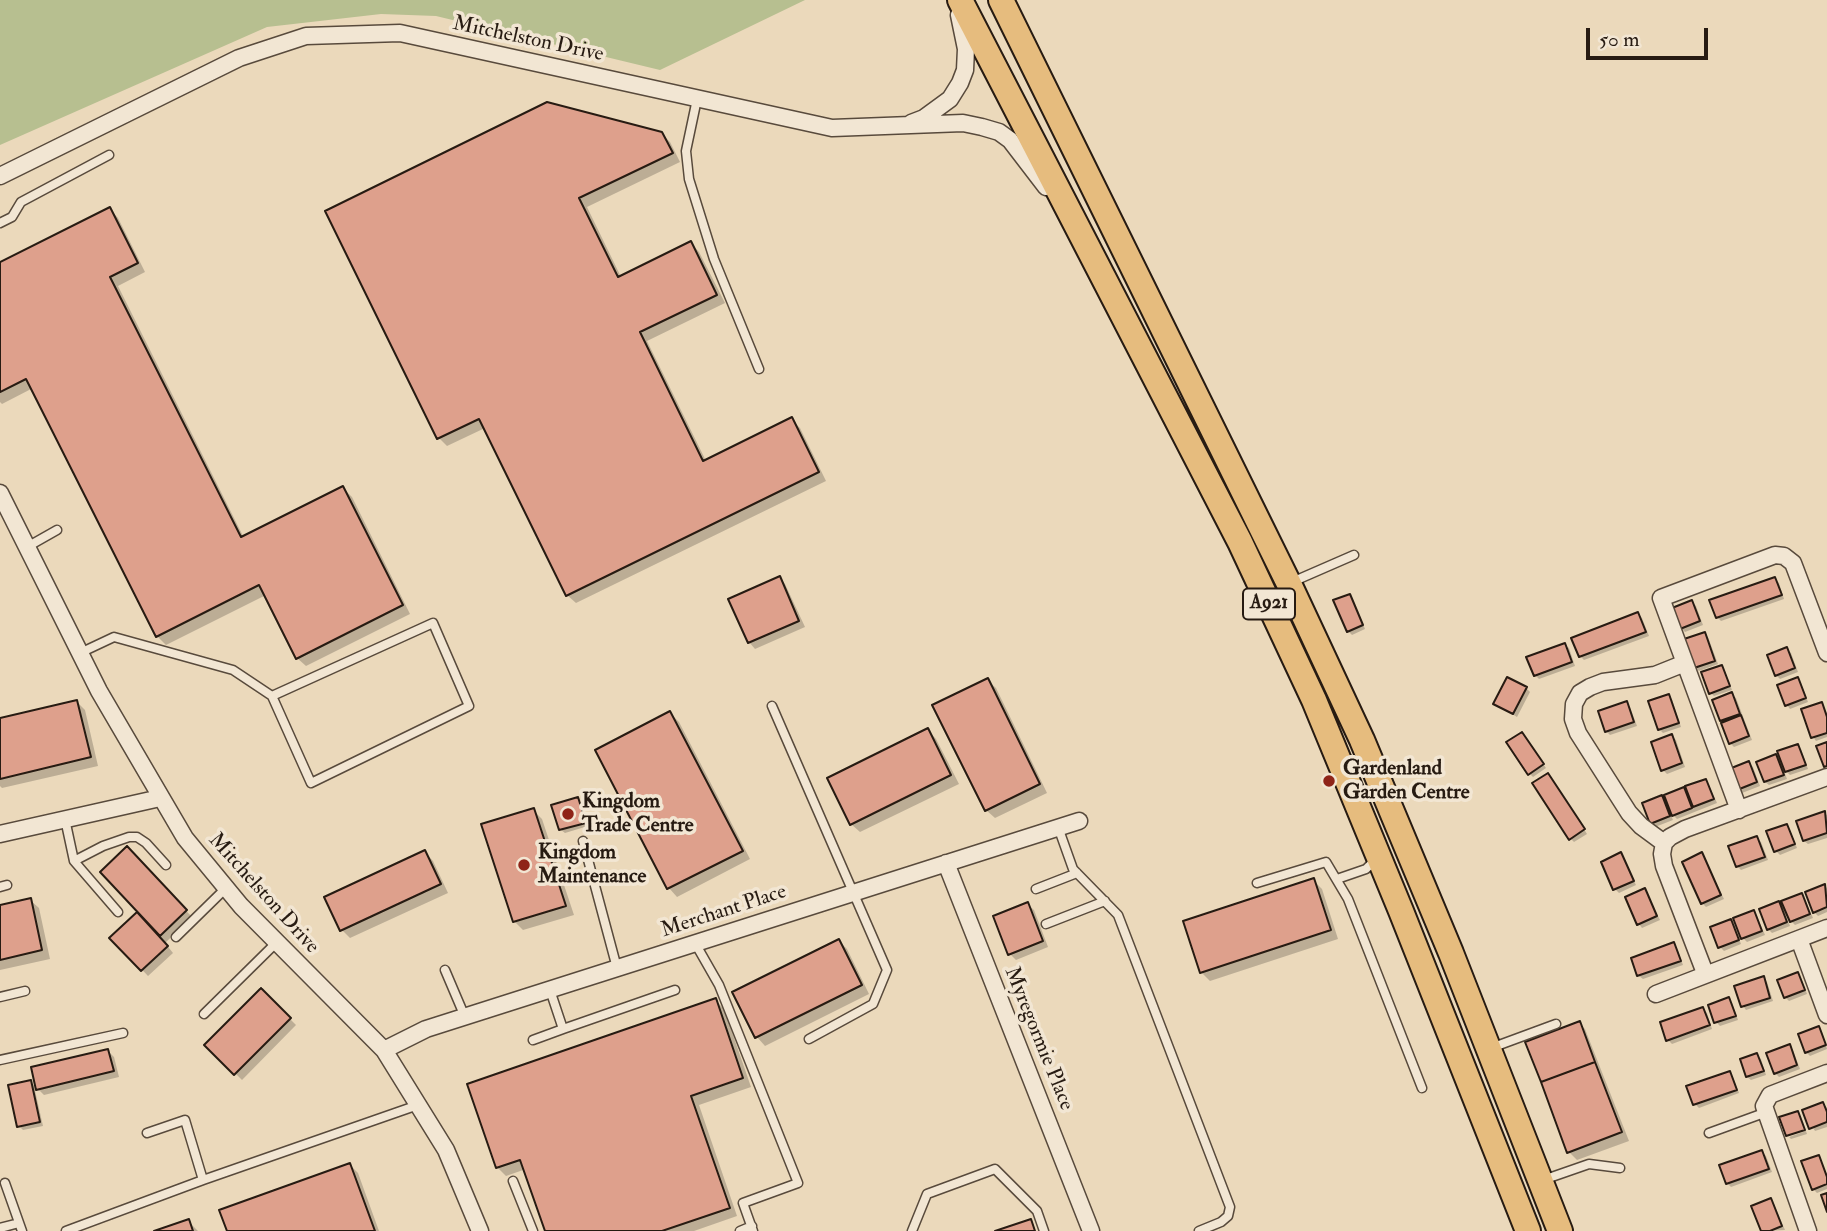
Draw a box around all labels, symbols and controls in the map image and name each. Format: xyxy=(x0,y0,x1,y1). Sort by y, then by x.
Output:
street label: Mitchelston Drive xyxy=(450,12,606,68)
scale bar xyxy=(1589,14,1712,58)
text: 50 m xyxy=(1599,26,1640,53)
road number: A921 xyxy=(1243,589,1295,620)
place label: Gardenland Garden Centre xyxy=(1343,756,1470,806)
marker: Gardenland Garden Centre xyxy=(1321,773,1337,789)
place label: Kingdom Trade Centre xyxy=(582,789,694,839)
marker: Kingdom Trade Centre xyxy=(560,806,576,822)
street label: Mitchelston Drive xyxy=(202,829,324,959)
place label: Kingdom Maintenance xyxy=(538,840,646,890)
marker: Kingdom Maintenance xyxy=(516,857,532,873)
street label: Merchant Place xyxy=(658,880,790,944)
street label: Myregormie Place xyxy=(998,964,1078,1114)

